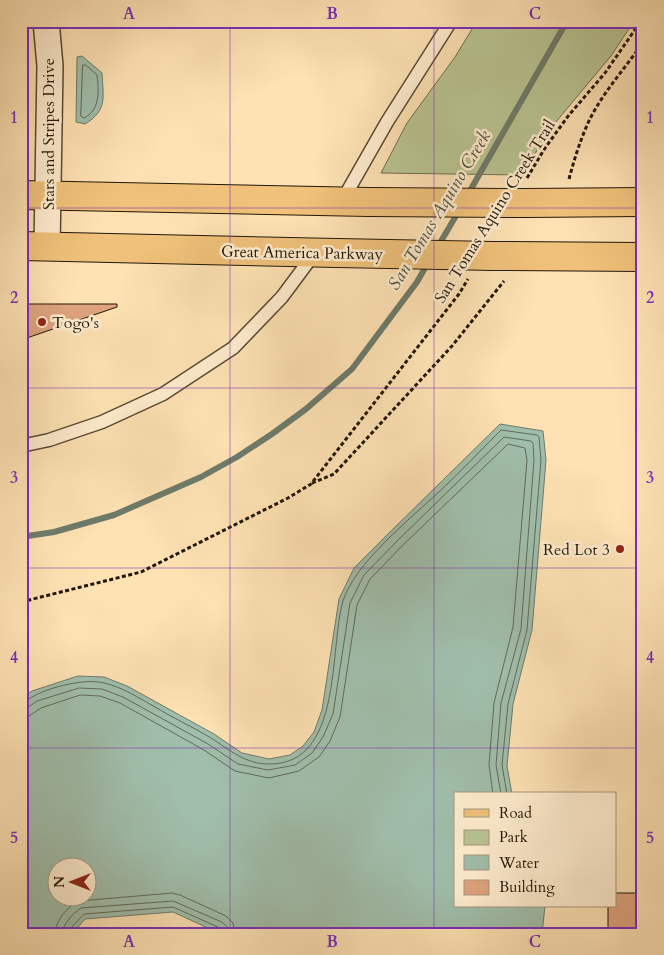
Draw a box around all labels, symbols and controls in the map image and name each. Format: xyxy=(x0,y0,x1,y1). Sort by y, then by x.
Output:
text: A xyxy=(123,3,135,25)
text: B xyxy=(326,3,338,25)
text: C xyxy=(529,3,541,25)
street label: Stars and Stripes Drive xyxy=(38,58,60,210)
text: 1 xyxy=(10,107,18,129)
text: 1 xyxy=(646,107,654,129)
street label: San Tomas Aquino Creek Trail xyxy=(429,116,561,307)
water label: San Tomas Aquino Creek xyxy=(382,126,497,295)
street label: Great America Parkway xyxy=(221,241,384,265)
text: 2 xyxy=(10,287,18,309)
text: 2 xyxy=(646,287,654,309)
place label: Togo's xyxy=(52,312,99,334)
marker: Togo's xyxy=(36,316,48,328)
text: 3 xyxy=(10,467,18,489)
text: 3 xyxy=(646,467,654,489)
place label: Red Lot 3 xyxy=(543,539,610,561)
marker: Red Lot 3 xyxy=(614,543,626,555)
text: 4 xyxy=(10,647,18,669)
text: 4 xyxy=(646,647,654,669)
legend xyxy=(454,792,616,908)
text: Road xyxy=(499,803,532,823)
text: 5 xyxy=(10,827,18,849)
text: Park xyxy=(499,827,528,847)
text: 5 xyxy=(646,827,654,849)
text: Water xyxy=(498,853,540,873)
north arrow xyxy=(48,858,98,908)
text: N xyxy=(50,876,69,888)
text: Building xyxy=(499,877,555,897)
text: A xyxy=(123,931,135,953)
text: B xyxy=(326,931,338,953)
text: C xyxy=(529,931,541,953)

